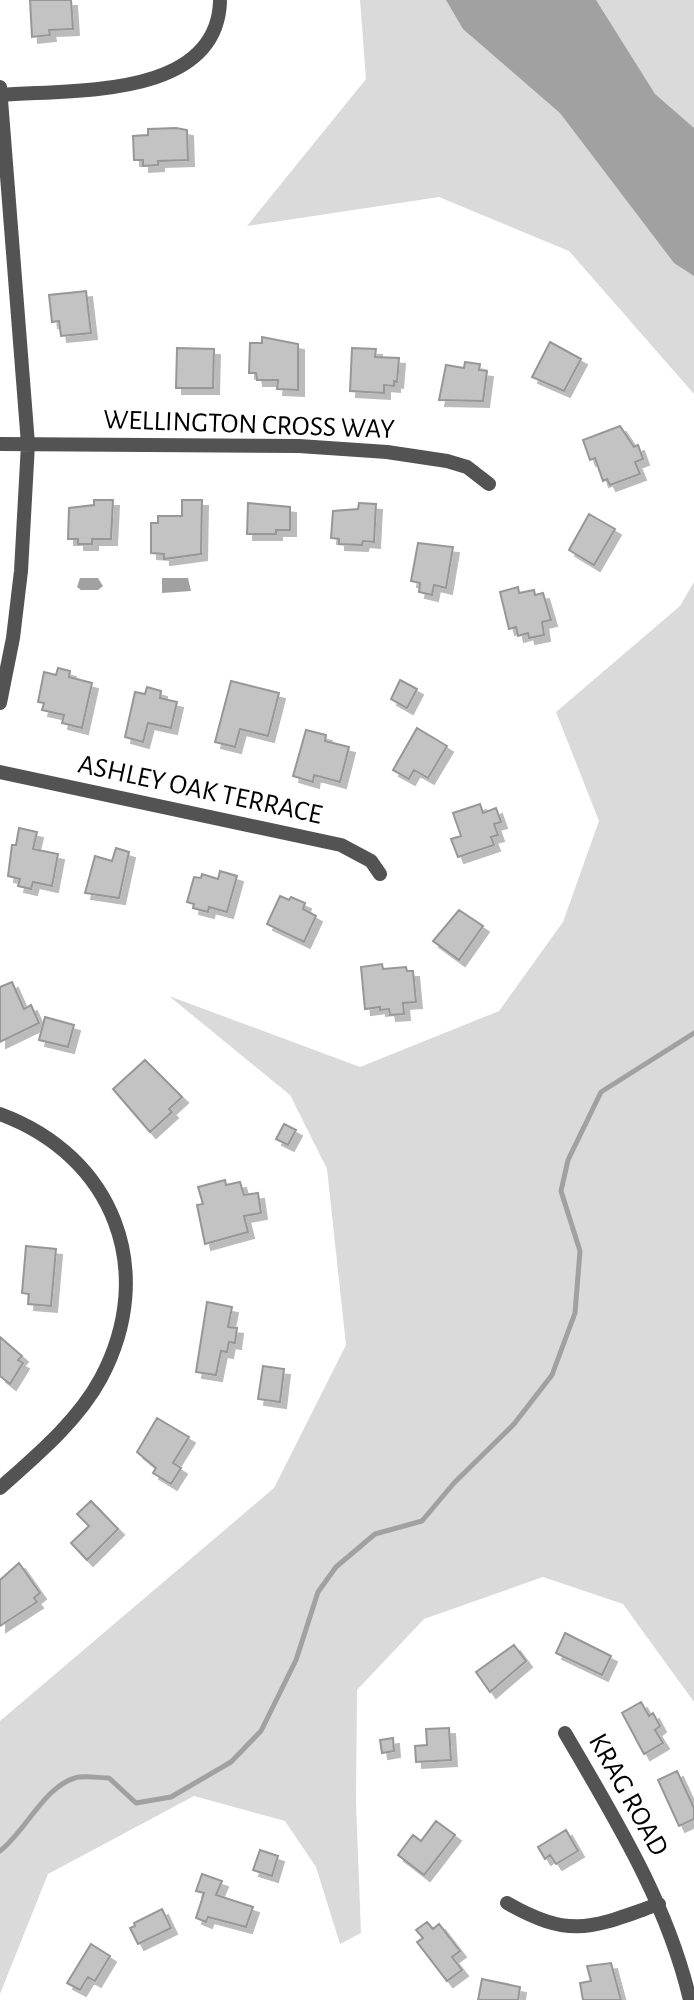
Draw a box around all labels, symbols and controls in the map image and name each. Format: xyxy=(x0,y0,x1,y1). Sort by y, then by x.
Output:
street label: WELLINGTON CROSS WAY xyxy=(103,406,395,444)
street label: ASHLEY OAK TERRACE xyxy=(75,750,325,830)
street label: KRAG ROAD xyxy=(583,1729,673,1861)

